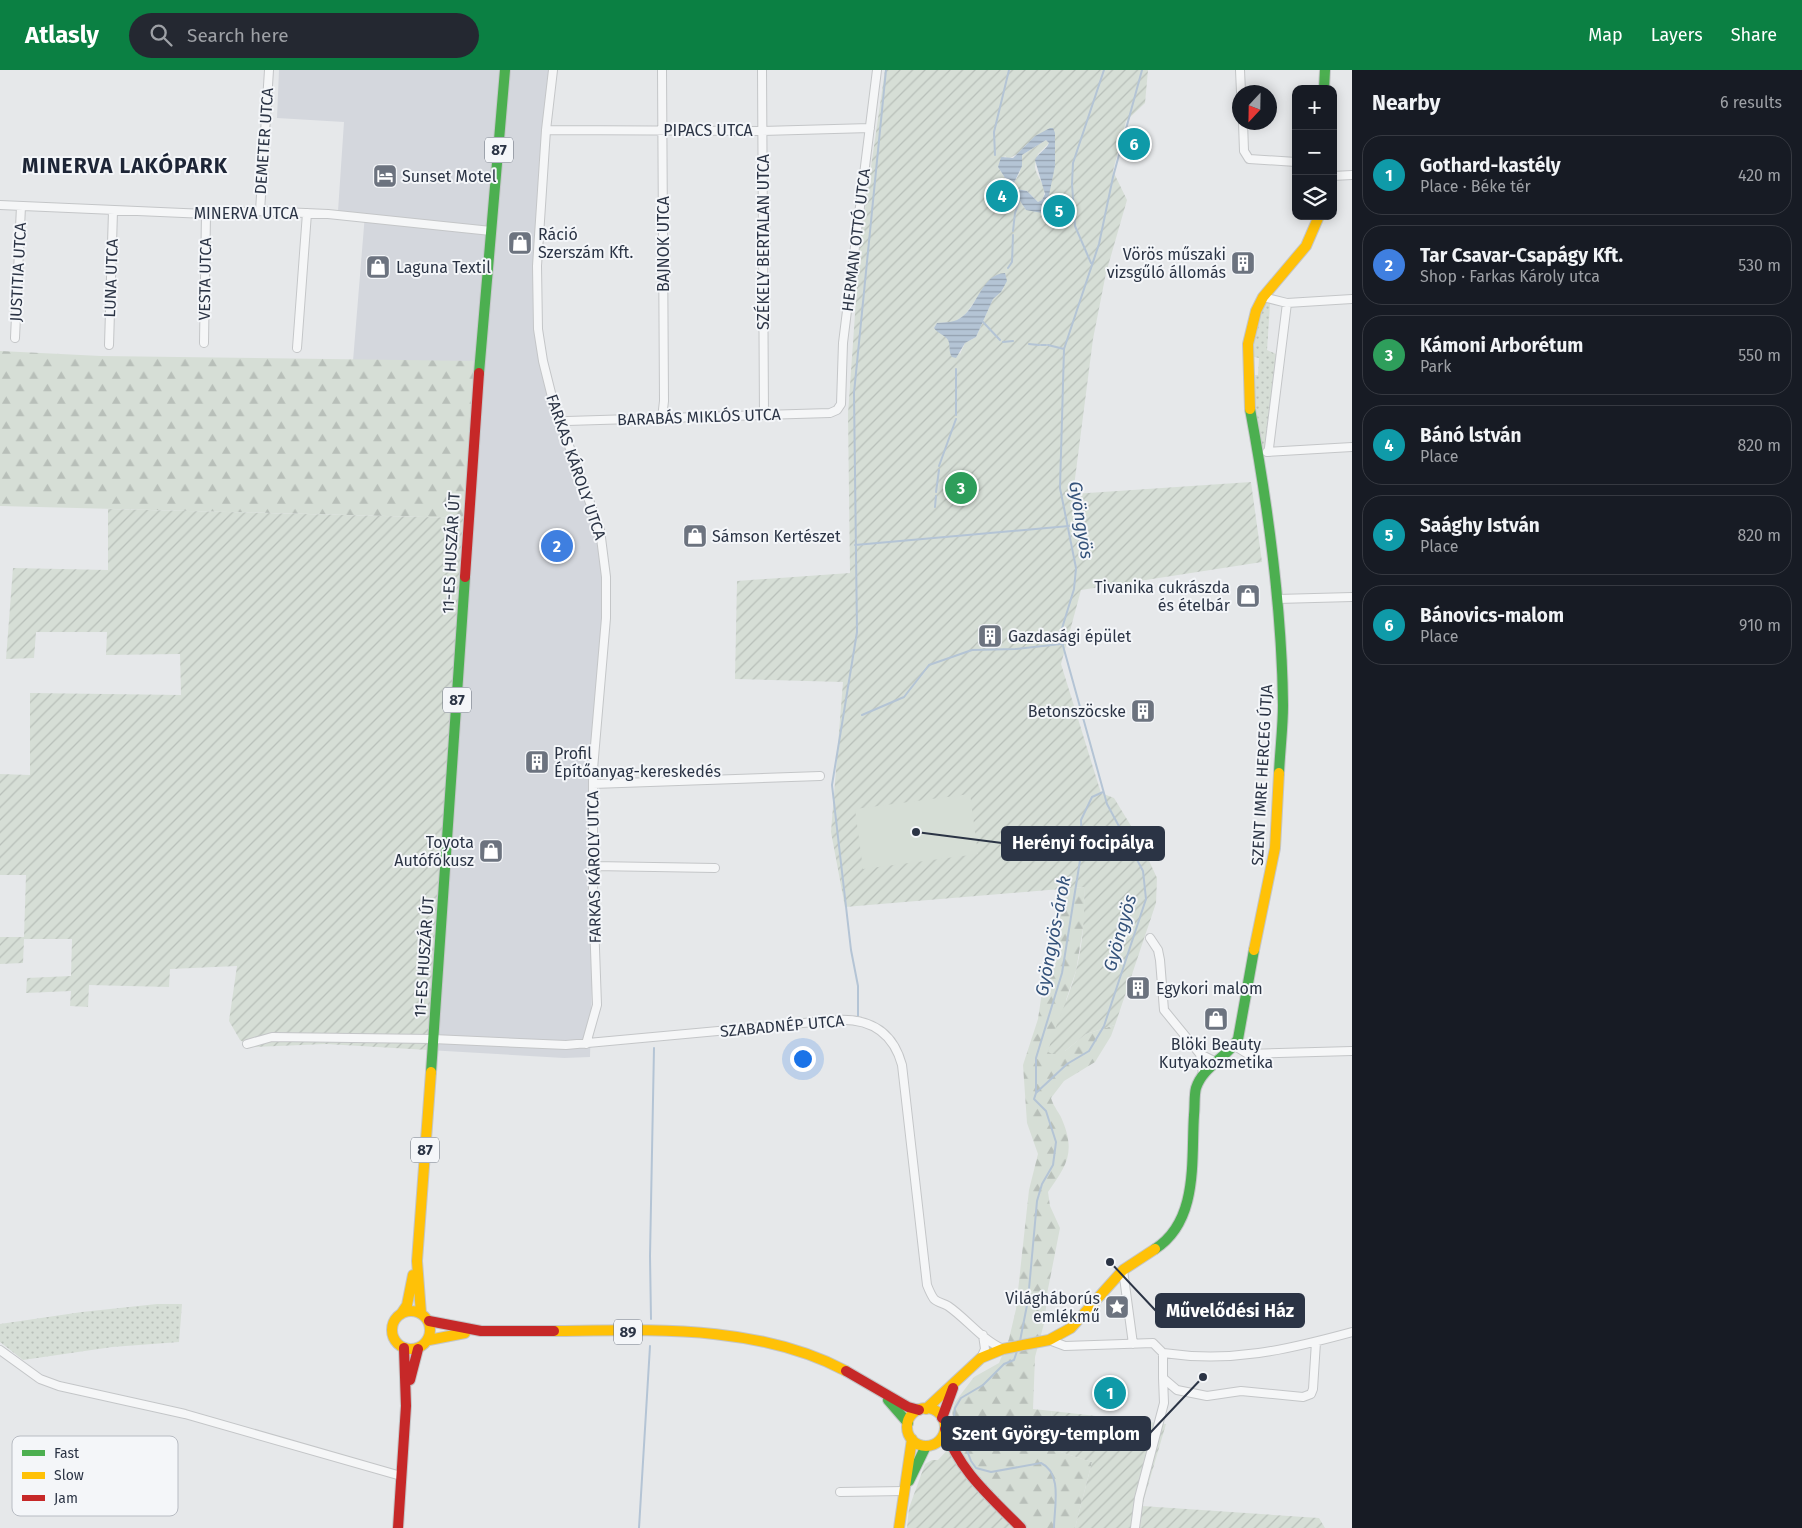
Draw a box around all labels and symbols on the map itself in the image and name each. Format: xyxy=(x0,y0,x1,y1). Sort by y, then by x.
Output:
north arrow xyxy=(1232,85,1277,130)
street label: DEMETER UTCA xyxy=(251,86,277,195)
street label: PIPACS UTCA xyxy=(663,121,754,140)
pin: 6 xyxy=(1118,125,1150,163)
road number: 87 xyxy=(485,138,513,162)
district label: MINERVA LAKÓPARK xyxy=(22,152,228,179)
street label: SZÉKELY BERTALAN UTCA xyxy=(753,153,773,330)
hotel icon: Sunset Motel xyxy=(372,163,398,189)
street label: HERMAN OTTÓ UTCA xyxy=(837,166,874,313)
place label: Sunset Motel xyxy=(402,167,497,186)
pin: 4 xyxy=(986,177,1018,215)
pin: 5 xyxy=(1043,192,1075,230)
street label: BAJNOK UTCA xyxy=(654,195,673,292)
street label: MINERVA UTCA xyxy=(194,204,299,223)
street label: JUSTITIA UTCA xyxy=(6,221,30,322)
place label: Ráció Szerszám Kft. xyxy=(538,225,633,262)
shop icon: Ráció Szerszám Kft. xyxy=(507,230,533,256)
street label: LUNA UTCA xyxy=(100,237,122,318)
street label: VESTA UTCA xyxy=(195,237,215,321)
place label: Vörös műszaki vizsgűló állomás xyxy=(1107,245,1226,282)
building icon: Vörös műszaki vizsgűló állomás xyxy=(1230,250,1256,276)
shop icon: Laguna Textil xyxy=(365,254,391,280)
place label: Laguna Textil xyxy=(396,258,491,277)
street label: FARKAS KÁROLY UTCA xyxy=(542,391,611,543)
street label: BARABÁS MIKLÓS UTCA xyxy=(617,404,782,429)
pin: 3 xyxy=(945,469,977,507)
water label: Gyöngyös xyxy=(1064,479,1098,561)
street label: 11-ES HUSZÁR ÚT xyxy=(437,491,464,614)
shop icon: Sámson Kertészet xyxy=(682,523,708,549)
pin: 2 xyxy=(541,527,573,565)
place label: Sámson Kertészet xyxy=(712,527,841,546)
place label: Tivanika cukrászda és ételbár xyxy=(1094,578,1231,615)
shop icon: Tivanika cukrászda és ételbár xyxy=(1235,583,1261,609)
building icon: Gazdasági épület xyxy=(977,623,1003,649)
place label: Gazdasági épület xyxy=(1008,627,1132,646)
street label: SZENT IMRE HERCEG ÚTJA xyxy=(1247,683,1276,866)
road number: 87 xyxy=(443,688,471,712)
building icon: Betonszöcske xyxy=(1130,698,1156,724)
place label: Betonszöcske xyxy=(1028,702,1126,721)
place label: Profil Építőanyag-kereskedés xyxy=(554,744,721,781)
building icon: Profil Építőanyag-kereskedés xyxy=(524,749,550,775)
street label: FARKAS KÁROLY UTCA xyxy=(582,790,605,944)
callout: Herényi focipálya xyxy=(1002,827,1164,860)
text: Herényi focipálya xyxy=(1012,832,1154,854)
place label: Toyota Autófókusz xyxy=(394,833,474,870)
shop icon: Toyota Autófókusz xyxy=(478,838,504,864)
water label: Gyöngyös-árok xyxy=(1031,874,1076,998)
water label: Gyöngyös xyxy=(1099,892,1141,974)
street label: 11-ES HUSZÁR ÚT xyxy=(409,895,438,1018)
building icon: Egykori malom xyxy=(1125,975,1151,1001)
place label: Egykori malom xyxy=(1156,979,1263,998)
shop icon: Blöki Beauty Kutyakozmetika xyxy=(1203,1006,1229,1032)
street label: SZABADNÉP UTCA xyxy=(719,1010,846,1041)
place label: Blöki Beauty Kutyakozmetika xyxy=(1159,1035,1273,1072)
your location xyxy=(790,1046,816,1072)
road number: 87 xyxy=(411,1138,439,1162)
place label: Világháborús emlékmű xyxy=(1005,1289,1100,1326)
place icon: Világháborús emlékmű xyxy=(1104,1294,1130,1320)
callout: Művelődési Ház xyxy=(1156,1294,1304,1327)
text: Művelődési Ház xyxy=(1166,1300,1294,1322)
road number: 89 xyxy=(614,1320,642,1344)
pin: 1 xyxy=(1094,1374,1126,1412)
callout: Szent György-templom xyxy=(942,1417,1150,1450)
text: Szent György-templom xyxy=(952,1423,1140,1445)
legend xyxy=(12,1436,178,1516)
text: Fast xyxy=(54,1445,80,1462)
text: Slow xyxy=(54,1467,84,1484)
text: Jam xyxy=(54,1490,78,1507)

